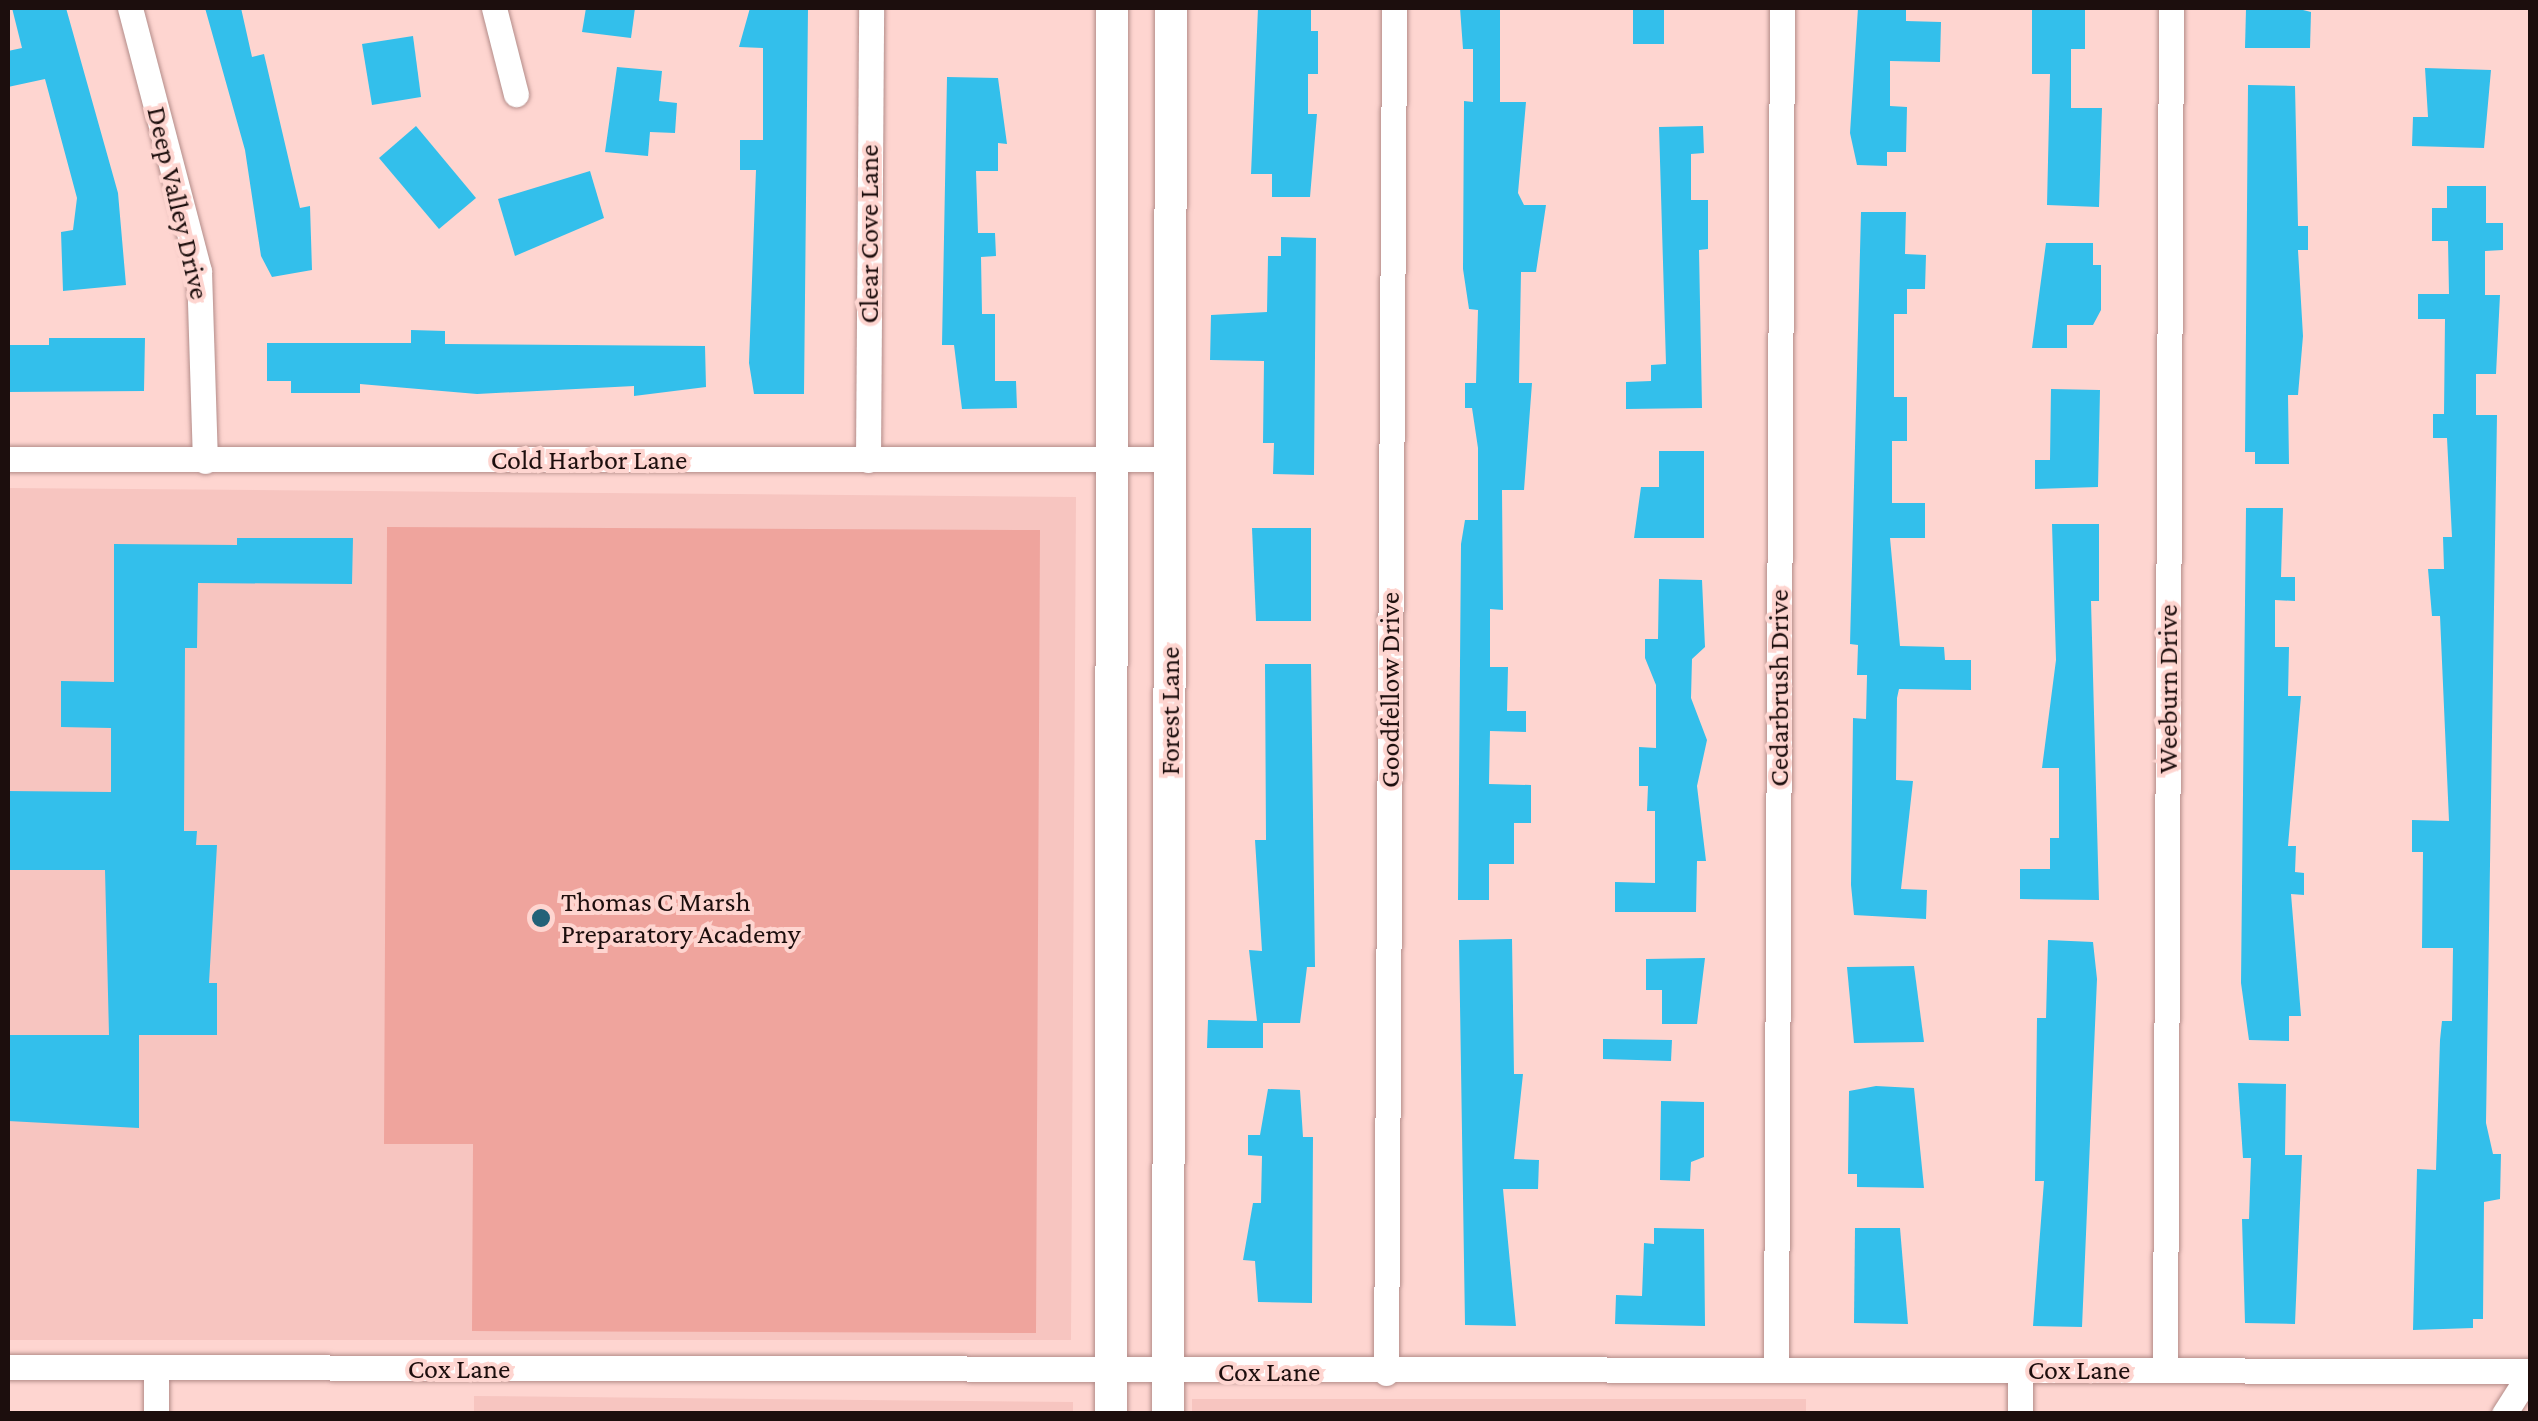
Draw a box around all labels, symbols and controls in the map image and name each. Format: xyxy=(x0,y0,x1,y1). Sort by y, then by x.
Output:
street label: Deep Valley Drive xyxy=(139,103,217,303)
street label: Clear Cove Lane xyxy=(852,144,886,324)
street label: Cold Harbor Lane xyxy=(491,443,687,477)
street label: Cedarbrush Drive xyxy=(1762,589,1796,787)
street label: Goodfellow Drive xyxy=(1373,592,1407,788)
street label: Weeburn Drive xyxy=(2151,604,2185,774)
street label: Forest Lane xyxy=(1153,647,1187,775)
place label: Thomas C Marsh Preparatory Academy xyxy=(561,885,801,951)
marker: Thomas C Marsh Preparatory Academy xyxy=(530,907,552,929)
street label: Cox Lane xyxy=(408,1352,510,1386)
street label: Cox Lane xyxy=(2028,1353,2130,1387)
street label: Cox Lane xyxy=(1218,1355,1320,1389)

